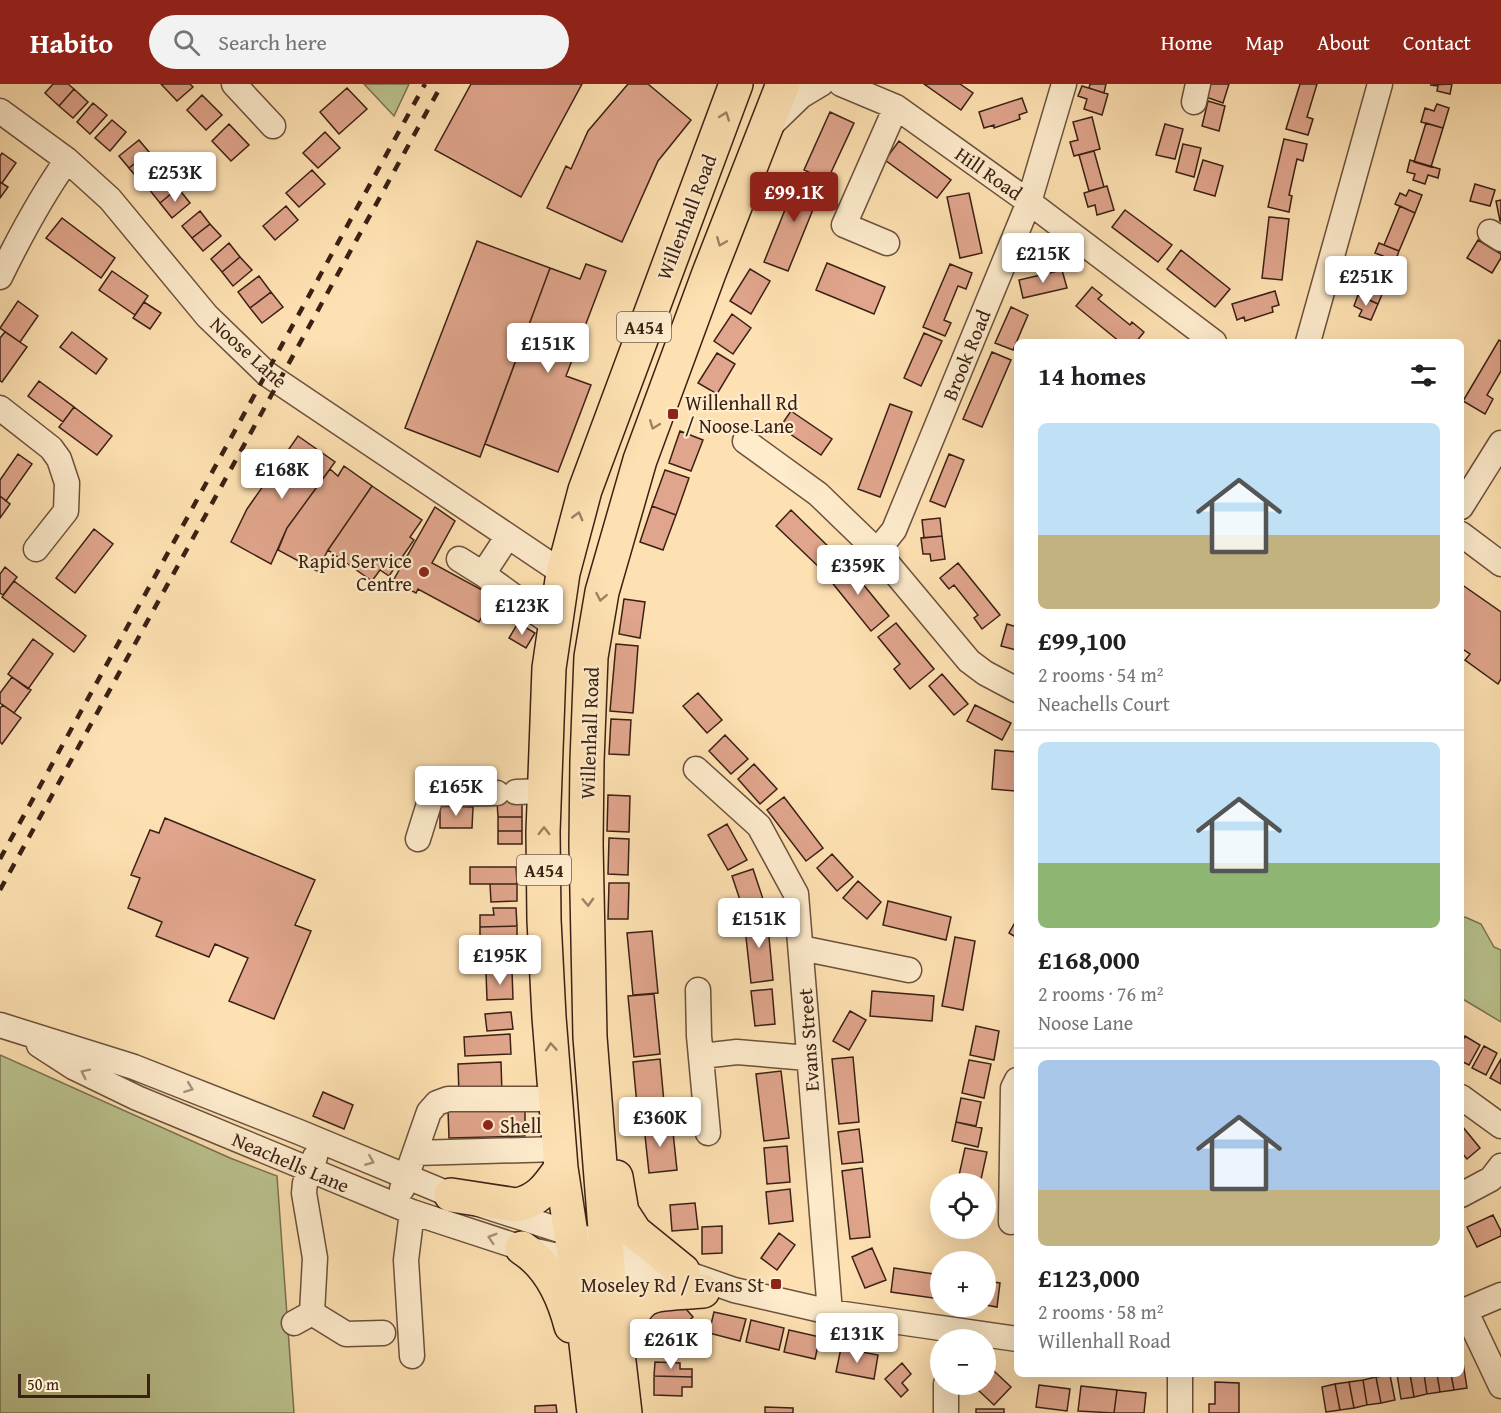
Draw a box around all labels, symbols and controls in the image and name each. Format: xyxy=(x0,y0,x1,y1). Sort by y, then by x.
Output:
search box xyxy=(149,15,569,69)
text: Habito xyxy=(30,22,113,63)
icon: search xyxy=(170,26,203,59)
text: Search here xyxy=(218,26,327,58)
text: Home xyxy=(1161,27,1212,58)
text: Map xyxy=(1245,27,1284,58)
text: About xyxy=(1317,27,1370,58)
text: Contact xyxy=(1403,27,1471,58)
one-way arrow xyxy=(717,112,730,122)
street label: Hill Road xyxy=(949,139,1029,207)
street label: Willenhall Road xyxy=(649,150,723,284)
pin: £253K xyxy=(133,152,217,203)
text: £253K xyxy=(148,157,202,186)
pin: £99.1K xyxy=(745,172,843,223)
text: £99.1K xyxy=(764,177,824,206)
pin: £215K xyxy=(1001,233,1085,284)
one-way arrow xyxy=(716,235,728,246)
text: £215K xyxy=(1016,238,1070,267)
pin: £251K xyxy=(1324,256,1408,307)
text: £251K xyxy=(1339,261,1393,290)
street label: Brook Road xyxy=(935,305,998,405)
street label: Noose Lane xyxy=(204,309,294,395)
road number: A454 xyxy=(617,312,671,342)
pin: £151K xyxy=(506,323,590,374)
text: £151K xyxy=(521,328,575,357)
text: 14 homes xyxy=(1038,356,1146,395)
icon: filters xyxy=(1407,359,1440,392)
place label: Willenhall Rd / Noose Lane xyxy=(685,388,798,440)
marker: Willenhall Rd / Noose Lane xyxy=(666,407,680,421)
one-way arrow xyxy=(648,419,661,429)
pin: £168K xyxy=(240,449,324,500)
text: £168K xyxy=(255,454,309,483)
icon: home xyxy=(1185,462,1293,570)
one-way arrow xyxy=(570,511,583,521)
pin: £359K xyxy=(816,545,900,596)
place label: Rapid Service Centre xyxy=(298,546,412,598)
text: £359K xyxy=(831,550,885,579)
marker: Rapid Service Centre xyxy=(417,565,431,579)
pin: £123K xyxy=(480,585,564,636)
text: £123K xyxy=(495,590,549,619)
one-way arrow xyxy=(595,592,608,602)
text: £99,100 xyxy=(1038,621,1126,660)
text: 2 rooms · 54 m² xyxy=(1038,660,1164,689)
street label: Willenhall Road xyxy=(572,666,606,800)
text: Neachells Court xyxy=(1038,689,1170,718)
pin: £165K xyxy=(414,766,498,817)
text: £165K xyxy=(429,771,483,800)
icon: home xyxy=(1185,781,1293,889)
one-way arrow xyxy=(537,827,550,836)
road number: A454 xyxy=(517,855,571,885)
one-way arrow xyxy=(582,898,595,907)
pin: £151K xyxy=(717,898,801,949)
text: £151K xyxy=(732,903,786,932)
pin: £195K xyxy=(458,935,542,986)
text: £195K xyxy=(473,940,527,969)
text: £168,000 xyxy=(1038,940,1140,979)
text: 2 rooms · 76 m² xyxy=(1038,979,1164,1008)
street label: Evans Street xyxy=(790,987,826,1093)
text: Noose Lane xyxy=(1038,1008,1133,1037)
one-way arrow xyxy=(545,1043,558,1052)
one-way arrow xyxy=(80,1068,91,1080)
one-way arrow xyxy=(183,1081,194,1094)
pin: £360K xyxy=(618,1097,702,1148)
icon: home xyxy=(1185,1099,1293,1207)
text: £360K xyxy=(633,1102,687,1131)
place label: Shell xyxy=(500,1111,542,1140)
marker: Shell xyxy=(481,1118,495,1132)
street label: Neachells Lane xyxy=(228,1124,354,1200)
one-way arrow xyxy=(363,1154,374,1166)
map controls xyxy=(930,1173,996,1395)
button: locate xyxy=(930,1173,996,1239)
one-way arrow xyxy=(487,1233,498,1246)
button: + xyxy=(930,1251,996,1317)
text: £123,000 xyxy=(1038,1258,1140,1297)
place label: Moseley Rd / Evans St xyxy=(581,1270,764,1299)
marker: Moseley Rd / Evans St xyxy=(769,1277,783,1291)
text: 2 rooms · 58 m² xyxy=(1038,1297,1164,1326)
pin: £131K xyxy=(815,1313,899,1364)
text: £131K xyxy=(830,1318,884,1347)
pin: £261K xyxy=(629,1319,713,1370)
text: £261K xyxy=(644,1324,698,1353)
text: Willenhall Road xyxy=(1038,1326,1171,1355)
button: − xyxy=(930,1329,996,1395)
scale bar xyxy=(18,1371,150,1398)
text: 50 m xyxy=(27,1372,59,1396)

